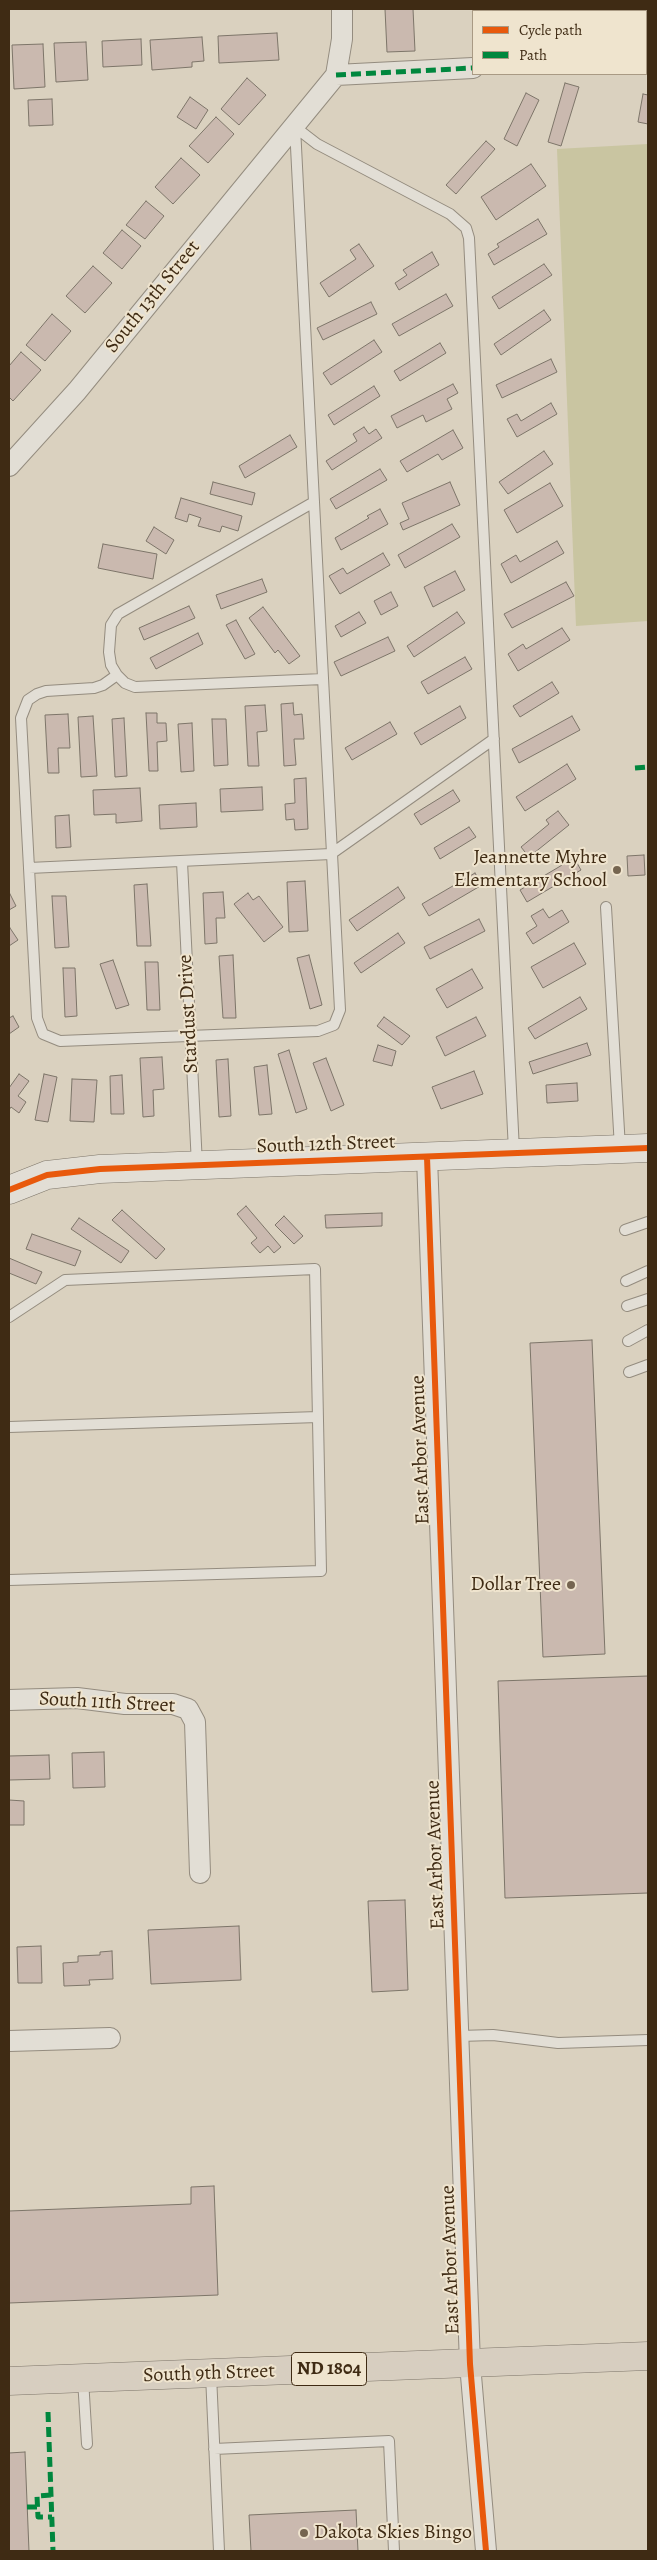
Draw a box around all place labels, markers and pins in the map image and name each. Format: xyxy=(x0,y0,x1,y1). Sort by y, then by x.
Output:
place label: Jeannette Myhre Elementary School xyxy=(454,846,607,893)
marker: Jeannette Myhre Elementary School xyxy=(611,864,623,876)
place label: Dollar Tree xyxy=(471,1573,561,1597)
marker: Dollar Tree xyxy=(565,1579,577,1591)
place label: Dakota Skies Bingo xyxy=(314,2521,472,2545)
marker: Dakota Skies Bingo xyxy=(298,2527,310,2539)

